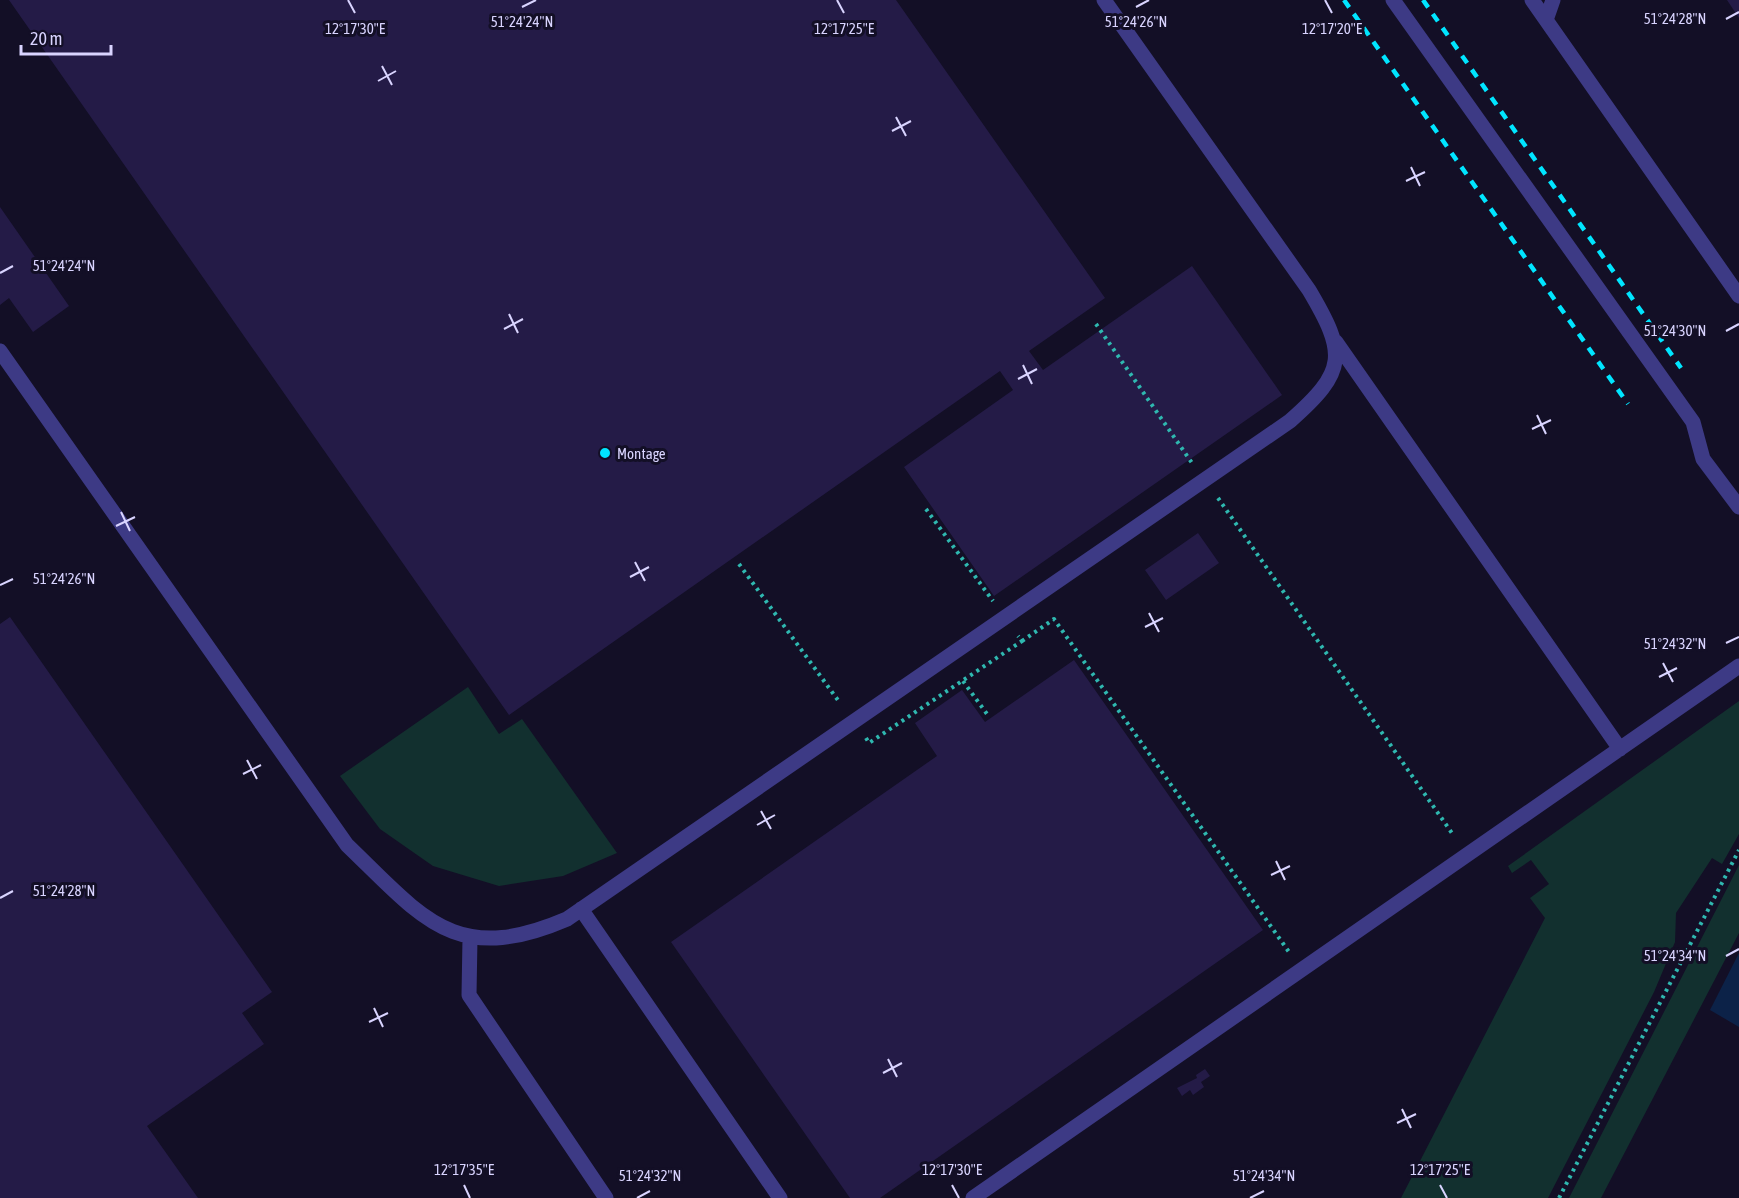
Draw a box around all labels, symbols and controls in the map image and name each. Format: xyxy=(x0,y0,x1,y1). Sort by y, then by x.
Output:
text: 51°24'28"N xyxy=(1644,10,1706,27)
text: 51°24'24"N xyxy=(491,13,553,30)
text: 51°24'26"N xyxy=(1105,13,1167,30)
scale bar xyxy=(21,18,111,56)
text: 12°17'30"E xyxy=(325,20,386,37)
text: 12°17'25"E xyxy=(814,20,875,37)
text: 12°17'20"E xyxy=(1302,20,1363,37)
text: 20 m xyxy=(30,28,62,49)
text: 51°24'24"N xyxy=(33,257,95,274)
text: 51°24'30"N xyxy=(1644,322,1706,339)
place label: Montage xyxy=(617,445,666,462)
marker: Montage xyxy=(598,446,612,460)
text: 51°24'26"N xyxy=(33,570,95,587)
text: 51°24'32"N xyxy=(1644,635,1706,652)
text: 51°24'28"N xyxy=(33,882,95,899)
text: 51°24'34"N xyxy=(1644,947,1706,964)
text: 12°17'35"E xyxy=(434,1161,495,1178)
text: 12°17'30"E xyxy=(922,1161,983,1178)
text: 12°17'25"E xyxy=(1410,1161,1471,1178)
text: 51°24'32"N xyxy=(619,1167,681,1184)
text: 51°24'34"N xyxy=(1233,1167,1295,1184)

